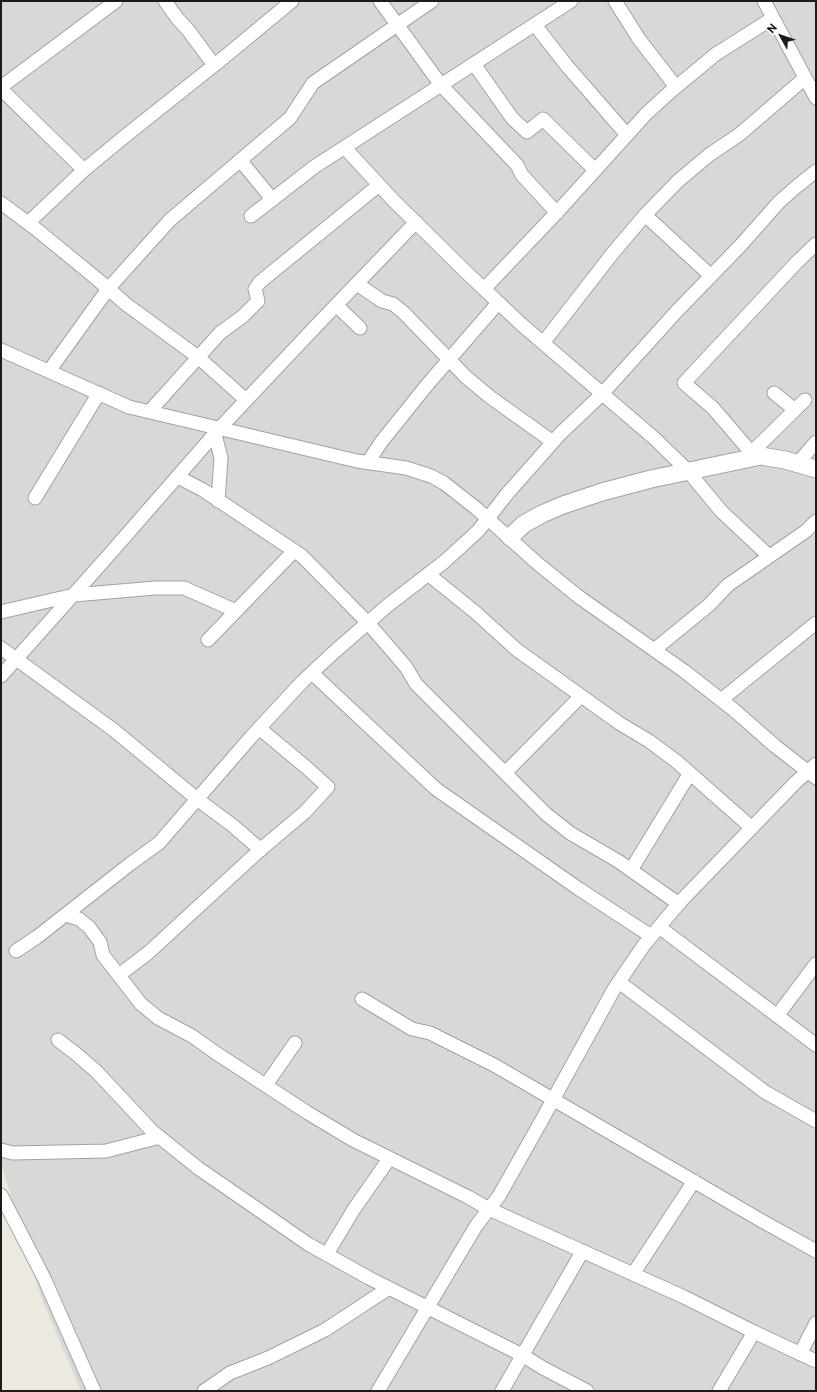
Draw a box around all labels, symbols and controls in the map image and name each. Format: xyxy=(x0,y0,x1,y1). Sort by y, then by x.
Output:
north arrow xyxy=(761,16,801,56)
text: N xyxy=(764,21,779,35)

